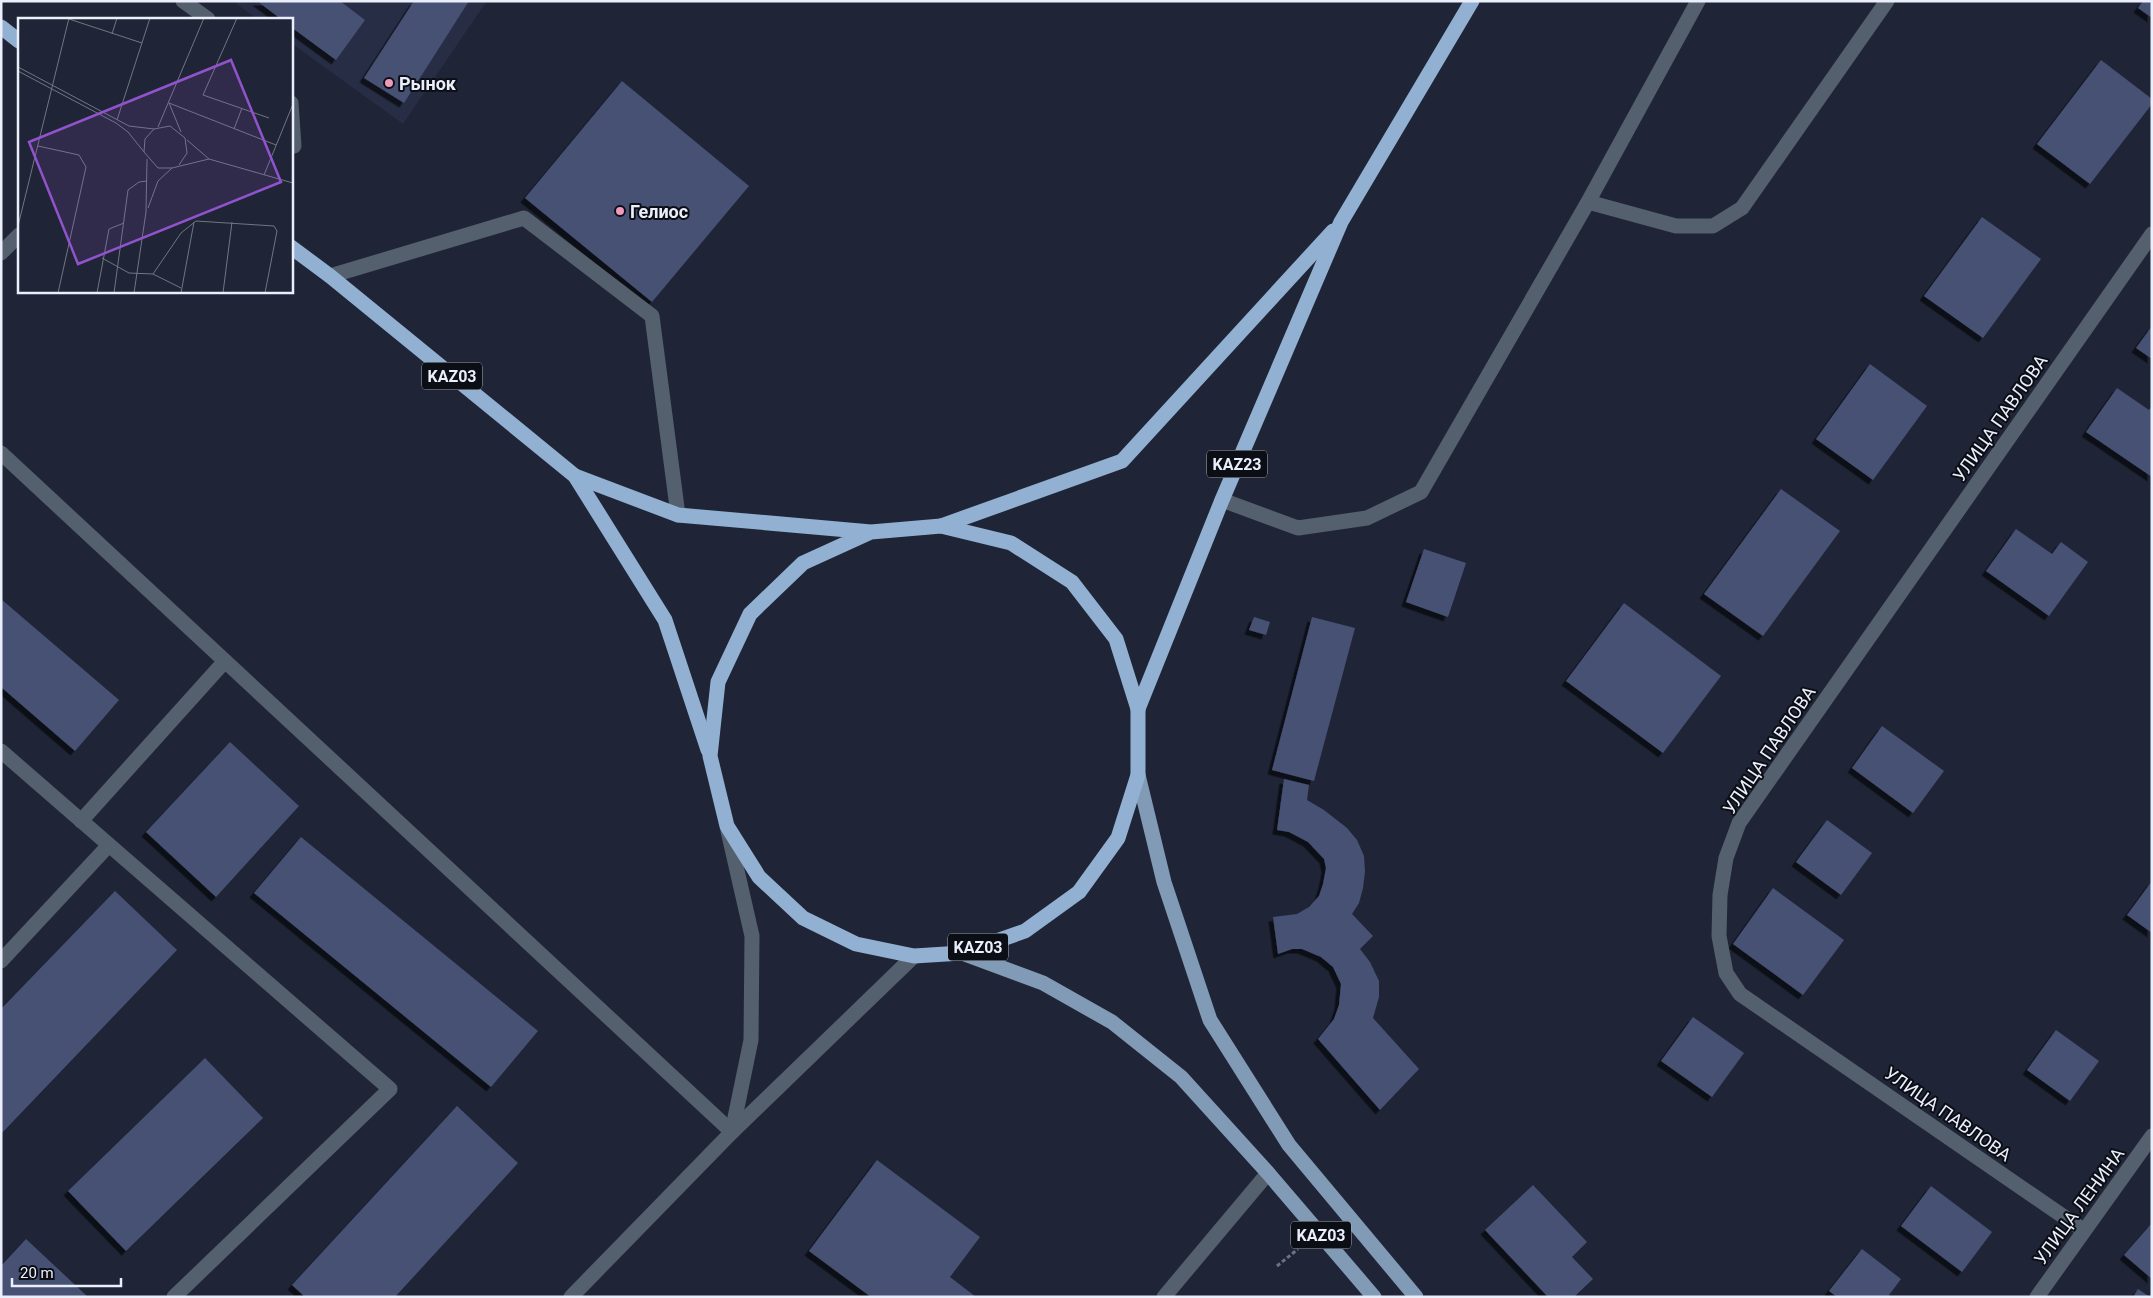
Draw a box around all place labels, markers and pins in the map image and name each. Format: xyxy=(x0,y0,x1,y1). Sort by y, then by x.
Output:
place label: Рынок xyxy=(399,73,457,94)
marker: Рынок xyxy=(383,77,395,89)
place label: Гелиос xyxy=(630,201,688,222)
marker: Гелиос xyxy=(614,205,626,217)

